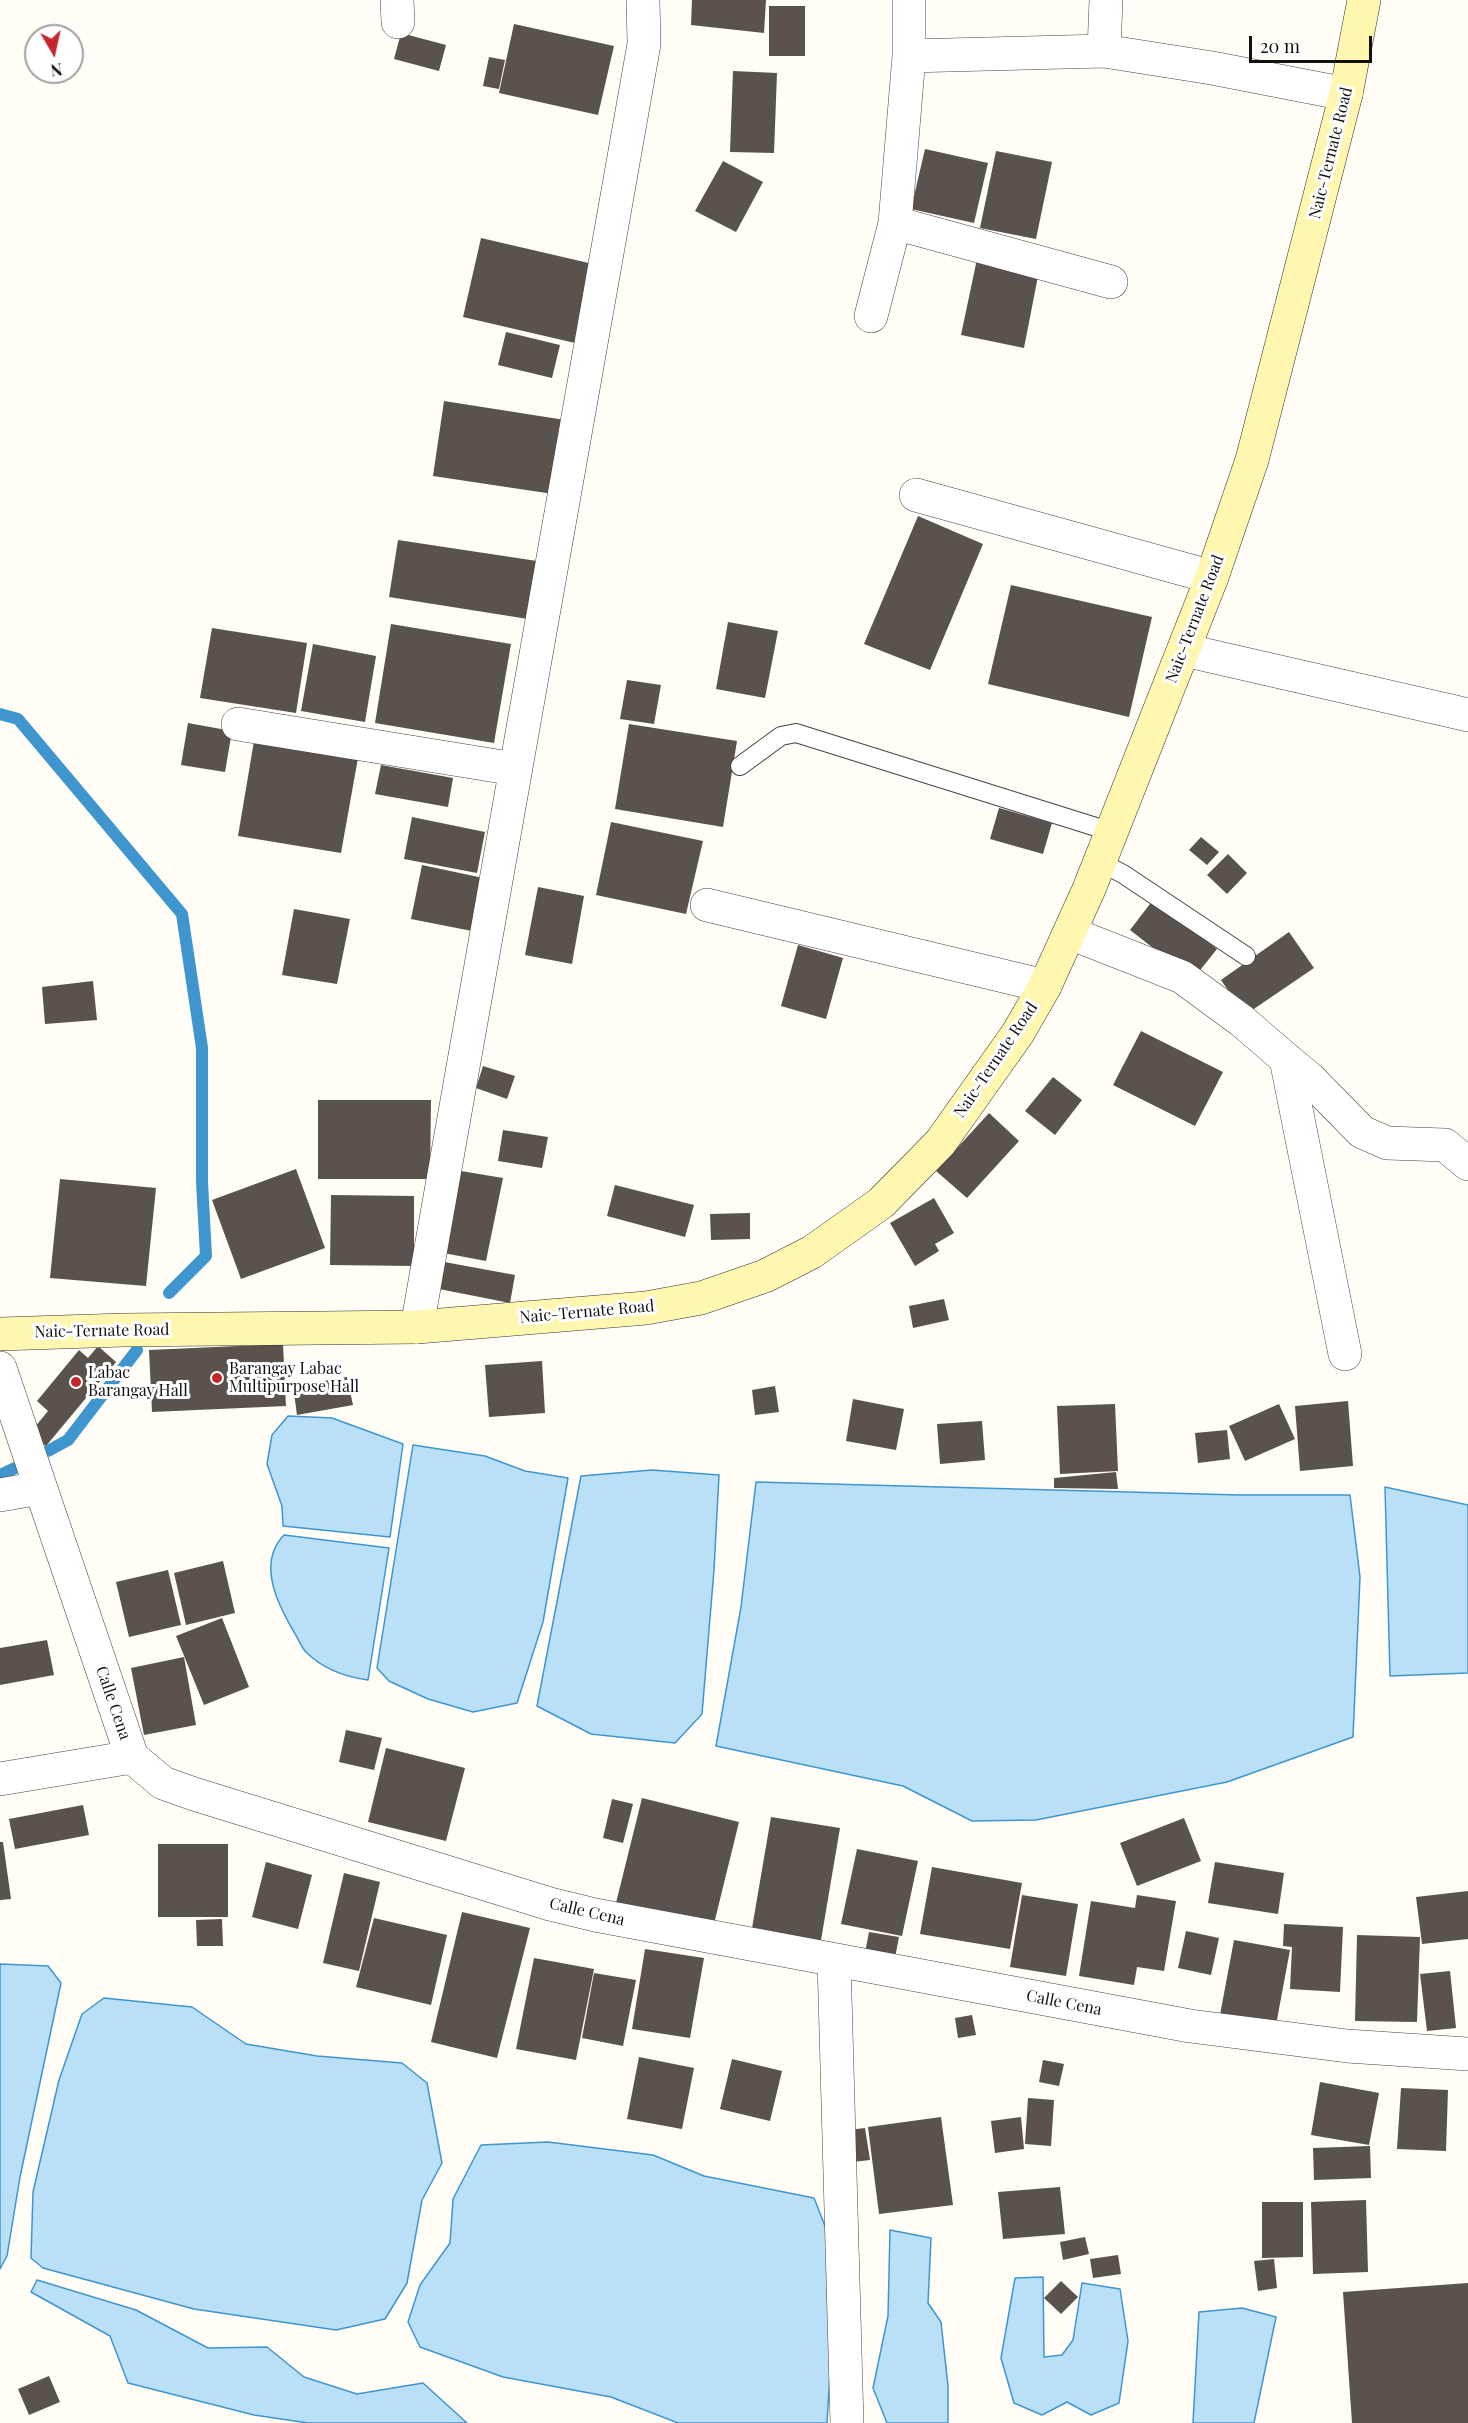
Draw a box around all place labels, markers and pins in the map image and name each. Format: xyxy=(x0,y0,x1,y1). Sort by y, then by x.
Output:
place label: Barangay Labac Multipurpose Hall xyxy=(229,1359,359,1397)
place label: Labac Barangay Hall xyxy=(88,1363,188,1401)
marker: Barangay Labac Multipurpose Hall xyxy=(210,1371,224,1385)
marker: Labac Barangay Hall xyxy=(69,1375,83,1389)

